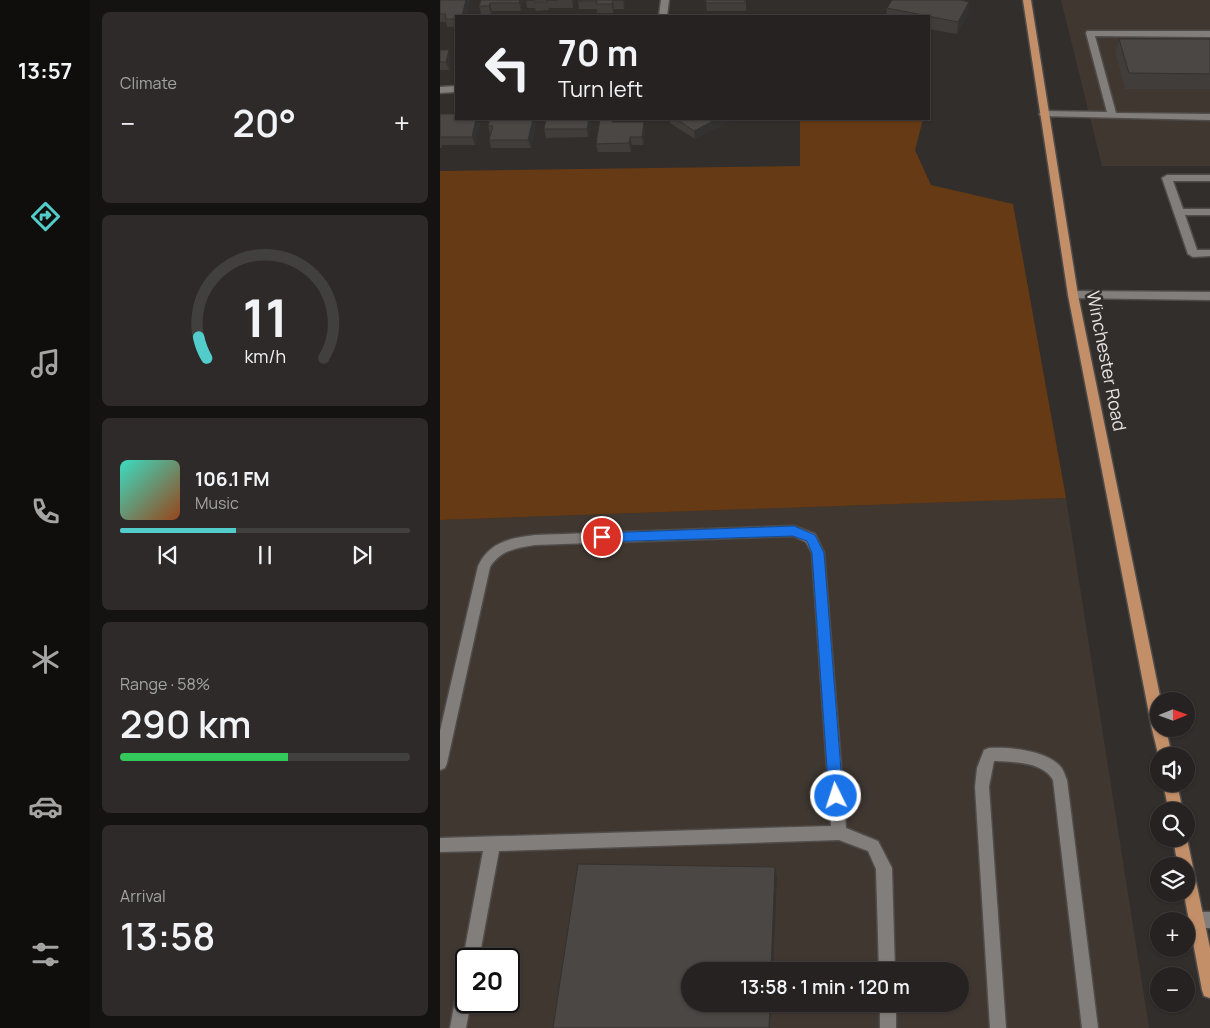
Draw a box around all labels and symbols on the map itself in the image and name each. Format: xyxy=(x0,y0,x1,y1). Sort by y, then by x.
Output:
street label: Winchester Road xyxy=(1082,289,1132,433)
pin xyxy=(581,516,623,558)
north arrow xyxy=(1150,692,1195,738)
position arrow xyxy=(809,769,861,821)
speed limit sign: 20 xyxy=(455,948,520,1013)

